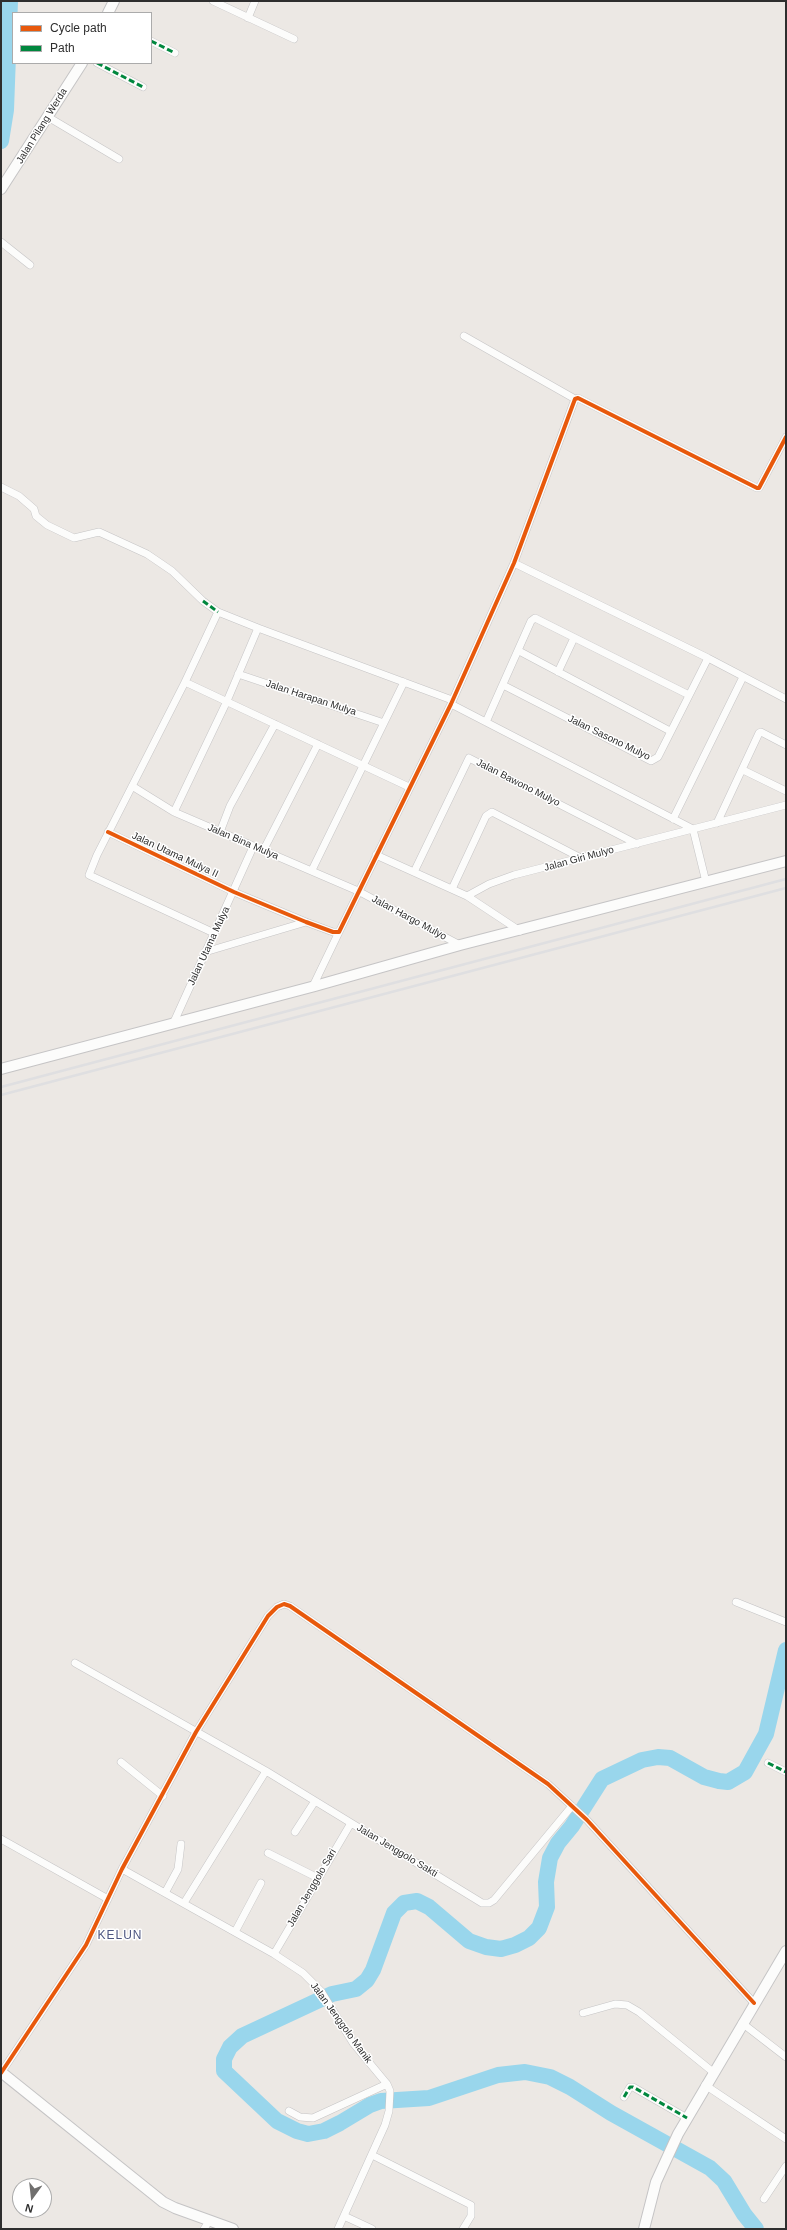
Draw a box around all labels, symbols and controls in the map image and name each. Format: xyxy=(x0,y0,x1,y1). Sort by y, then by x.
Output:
legend xyxy=(12,12,152,64)
text: Cycle path xyxy=(50,21,107,35)
text: Path xyxy=(50,41,75,55)
street label: Jalan Pilang Werda xyxy=(14,86,70,166)
street label: Jalan Harapan Mulya xyxy=(264,678,358,718)
street label: Jalan Sasono Mulyo xyxy=(566,713,652,763)
street label: Jalan Bawono Mulyo xyxy=(474,757,562,809)
street label: Jalan Bina Mulya xyxy=(206,822,280,862)
street label: Jalan Utama Mulya II xyxy=(130,830,220,880)
street label: Jalan Giri Mulyo xyxy=(543,844,615,874)
street label: Jalan Hargo Mulyo xyxy=(369,893,449,943)
street label: Jalan Utama Mulya xyxy=(185,905,233,987)
street label: Jalan Jenggolo Sakti xyxy=(354,1822,440,1880)
street label: Jalan Jenggolo Sari xyxy=(285,1847,339,1929)
district label: KELUN xyxy=(97,1929,143,1943)
street label: Jalan Jenggolo Manik xyxy=(308,1980,374,2066)
north arrow xyxy=(12,2178,52,2218)
text: N xyxy=(24,2202,35,2215)

